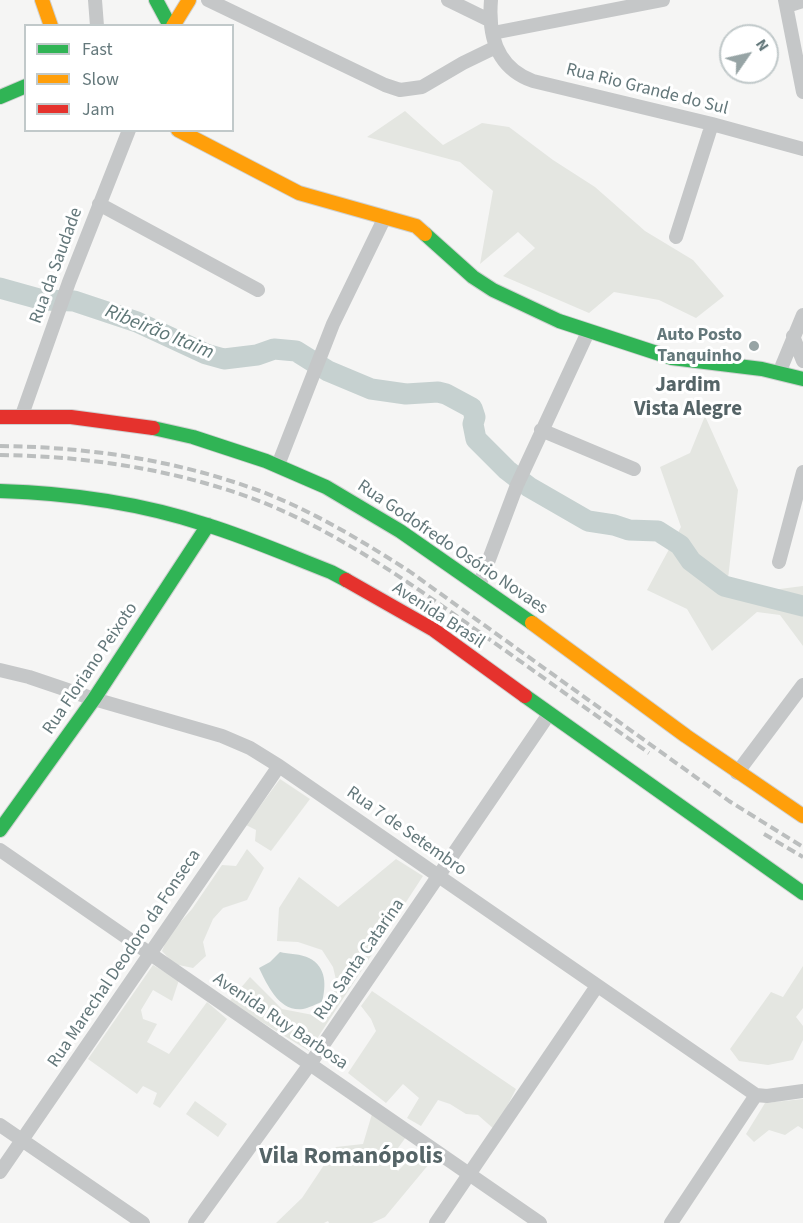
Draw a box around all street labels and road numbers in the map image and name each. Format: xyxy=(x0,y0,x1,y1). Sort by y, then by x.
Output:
street label: Rua Rio Grande do Sul xyxy=(564,59,730,121)
street label: Rua da Saudade xyxy=(26,205,88,327)
street label: Rua Godofredo Osório Novaes xyxy=(353,476,551,620)
street label: Avenida Brasil xyxy=(388,578,488,654)
street label: Rua Floriano Peixoto xyxy=(39,599,143,739)
street label: Rua 7 de Setembro xyxy=(342,783,470,881)
street label: Rua Marechal Deodoro da Fonseca xyxy=(44,846,206,1072)
street label: Rua Santa Catarina xyxy=(310,895,410,1025)
street label: Avenida Ruy Barbosa xyxy=(208,969,352,1075)

